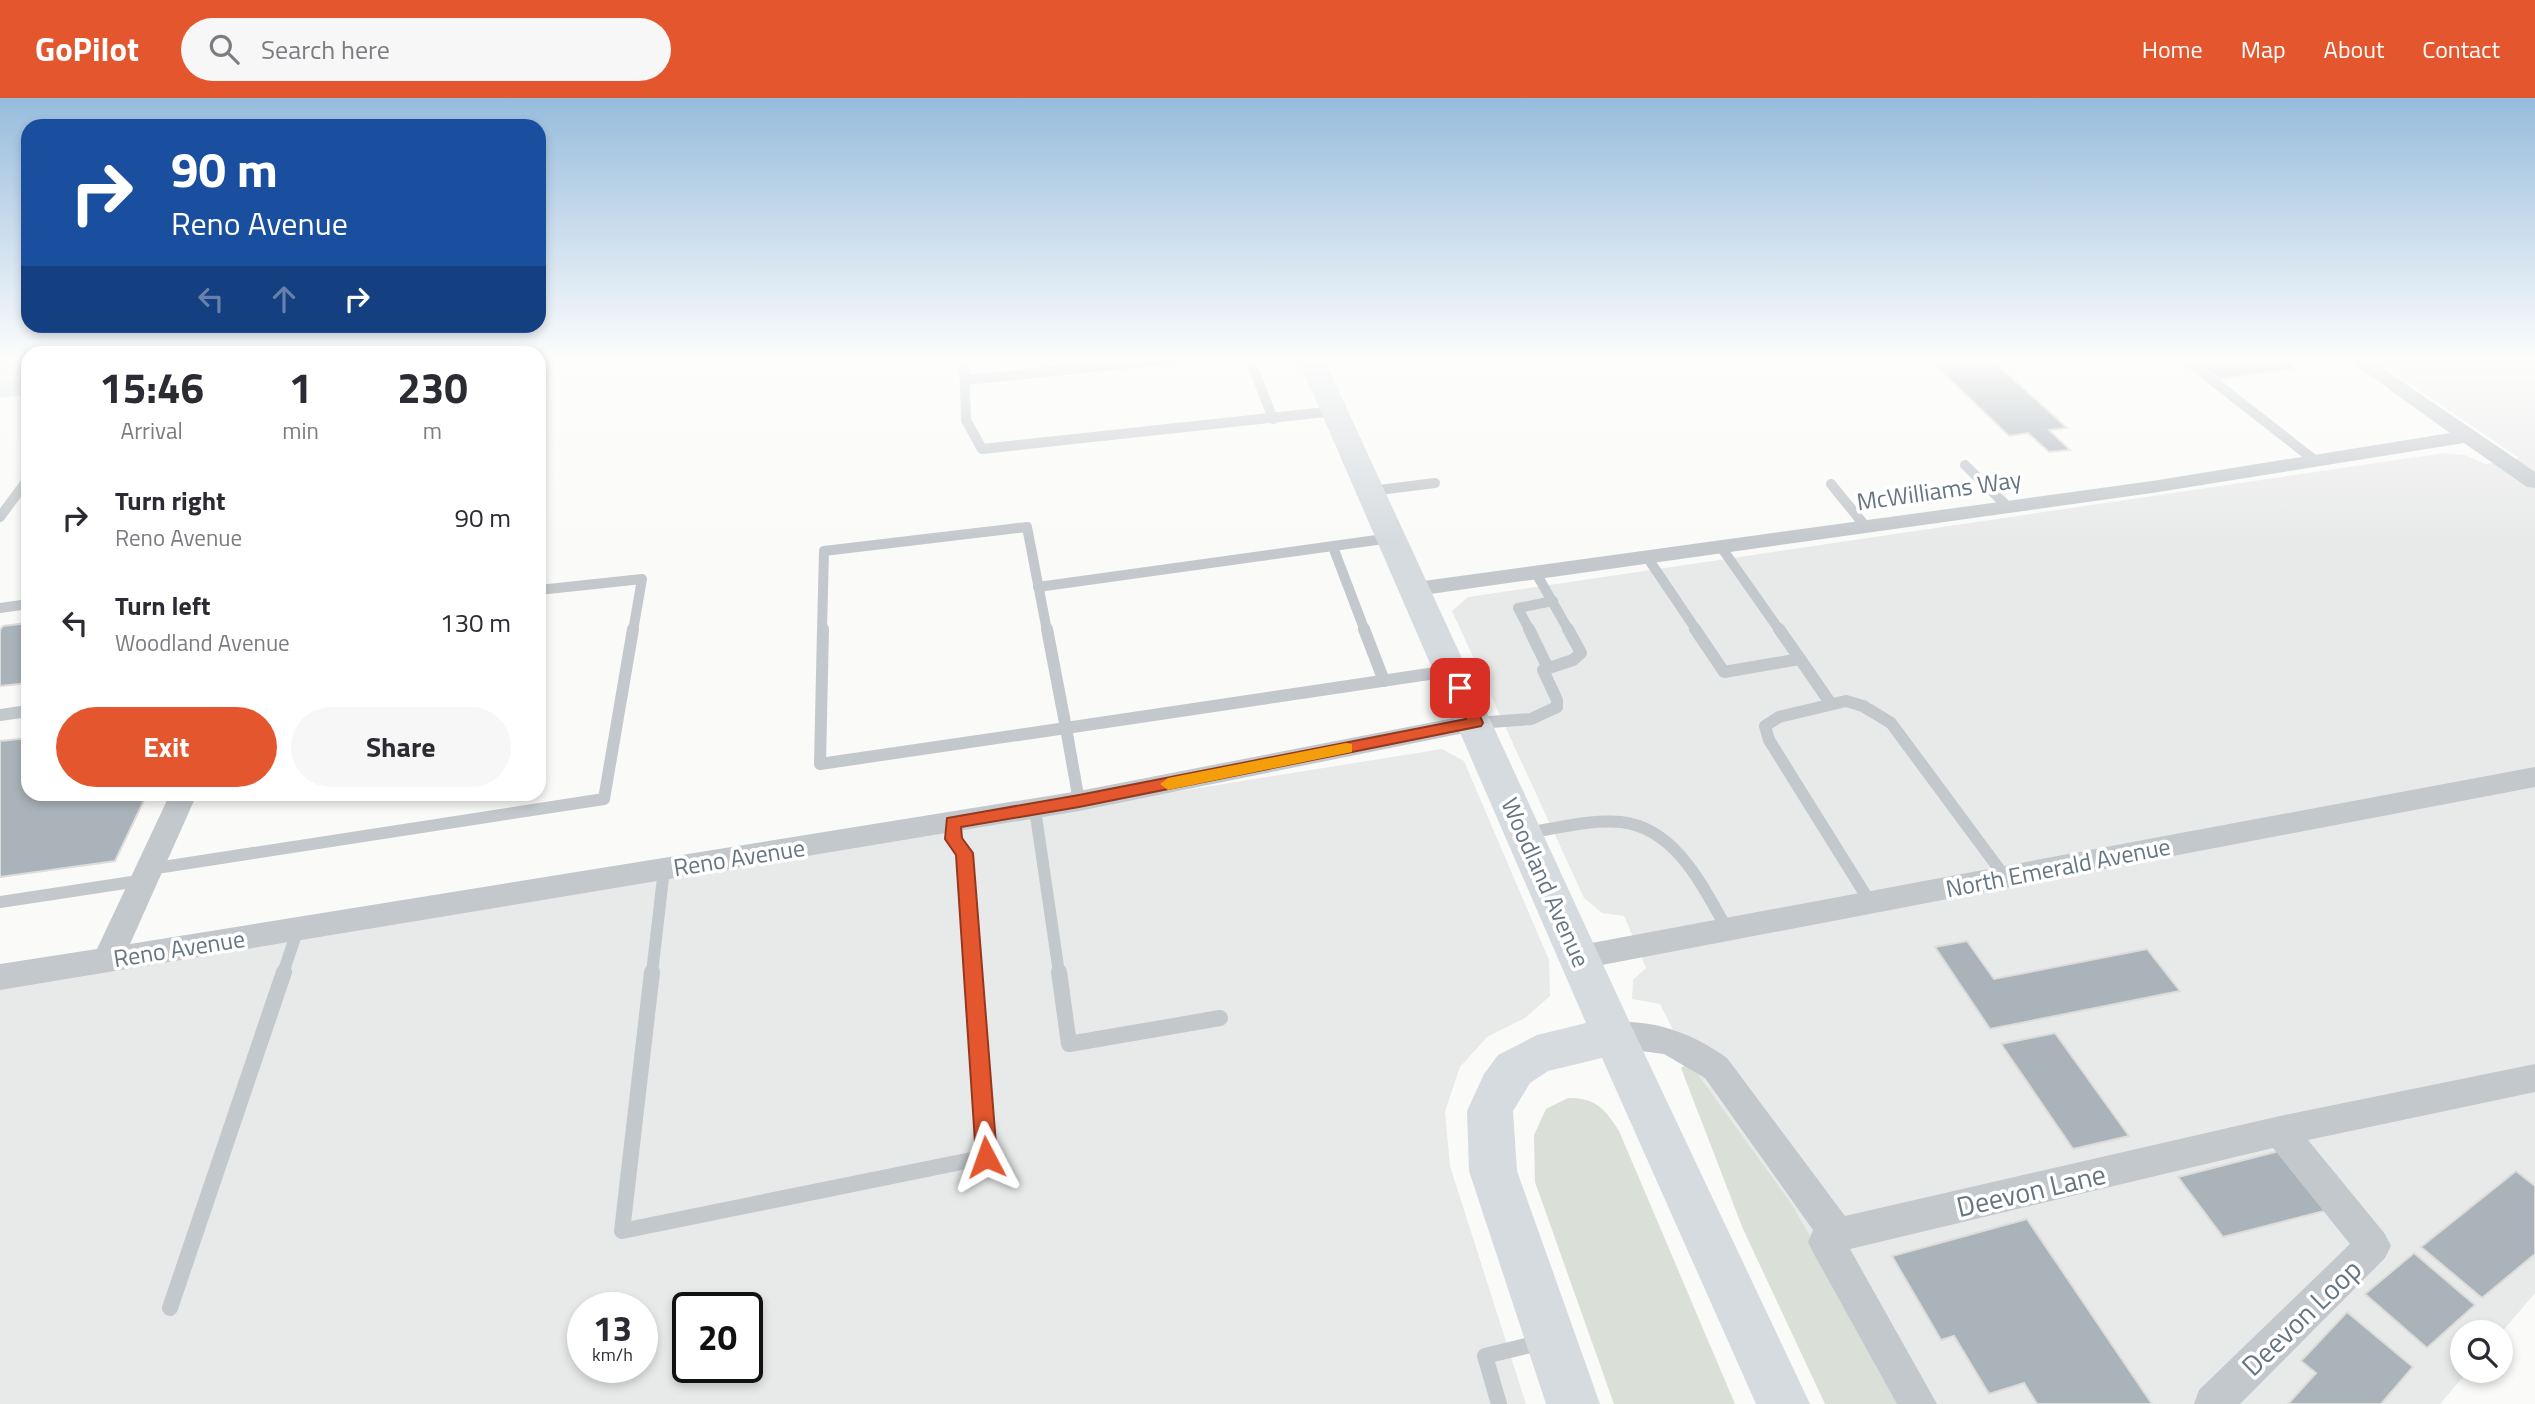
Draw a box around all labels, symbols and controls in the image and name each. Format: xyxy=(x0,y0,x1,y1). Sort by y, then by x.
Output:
search box xyxy=(181,18,671,81)
text: GoPilot xyxy=(35,24,139,74)
icon: search xyxy=(205,30,243,68)
text: Search here xyxy=(261,30,390,69)
text: Home xyxy=(2142,31,2203,67)
text: Map xyxy=(2241,31,2286,67)
text: About xyxy=(2324,31,2384,67)
text: Contact xyxy=(2422,31,2500,67)
text: 90 m xyxy=(171,131,278,206)
icon: right xyxy=(56,147,147,238)
text: Reno Avenue xyxy=(171,199,348,247)
icon: left xyxy=(192,280,230,318)
icon: ahead xyxy=(265,280,303,318)
icon: right xyxy=(338,280,376,318)
text: 15:46 xyxy=(99,355,204,419)
text: 1 xyxy=(289,355,312,419)
text: 230 xyxy=(397,355,468,419)
text: Arrival xyxy=(120,413,183,448)
text: min xyxy=(282,413,319,448)
text: m xyxy=(423,413,442,448)
street label: McWilliams Way xyxy=(1854,461,2024,519)
text: Turn right xyxy=(115,481,226,520)
text: 90 m xyxy=(454,498,511,537)
icon: right xyxy=(56,499,94,537)
text: Reno Avenue xyxy=(115,520,242,555)
text: Turn left xyxy=(115,586,210,625)
text: 130 m xyxy=(440,603,511,642)
icon: left xyxy=(56,604,94,642)
text: Woodland Avenue xyxy=(115,625,290,660)
pin xyxy=(1430,658,1490,718)
icon: arrive xyxy=(1441,669,1479,707)
button: Exit xyxy=(56,707,277,787)
button: Share xyxy=(291,707,511,787)
street label: Woodland Avenue xyxy=(1492,791,1600,973)
street label: North Emerald Avenue xyxy=(1943,828,2173,906)
street label: Reno Avenue xyxy=(671,829,807,885)
street label: Reno Avenue xyxy=(111,920,247,976)
position arrow xyxy=(949,1120,1023,1194)
street label: Deevon Lane xyxy=(1952,1152,2110,1228)
street label: Deevon Loop xyxy=(2231,1248,2371,1386)
speed limit sign: 20 xyxy=(672,1292,763,1383)
text: 13 xyxy=(593,1301,632,1355)
map controls xyxy=(2450,1320,2513,1383)
button: search xyxy=(2450,1320,2513,1383)
text: km/h xyxy=(592,1341,633,1368)

